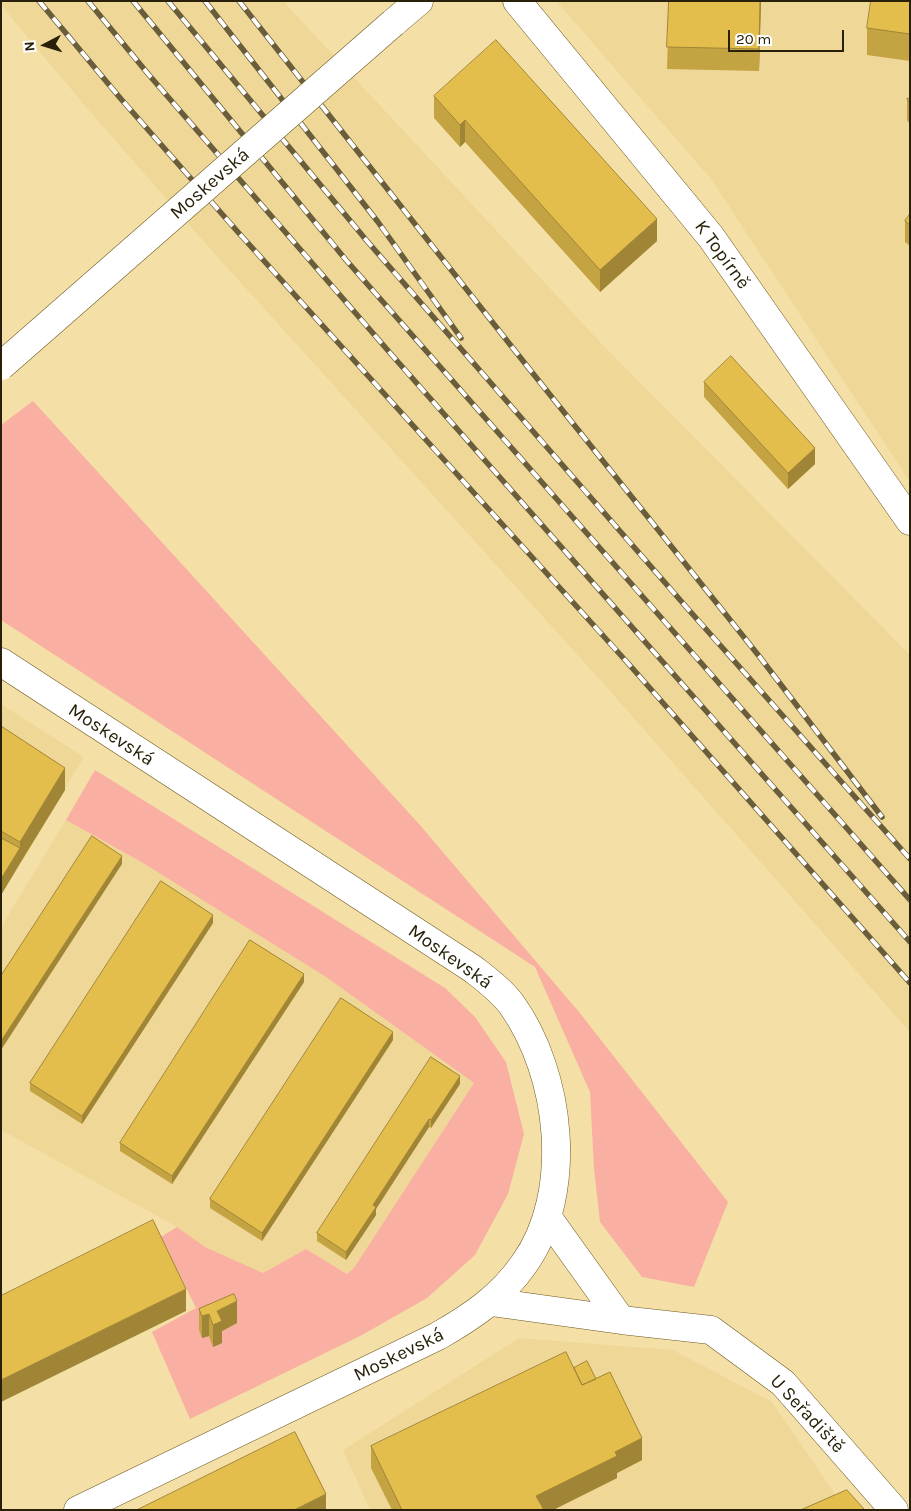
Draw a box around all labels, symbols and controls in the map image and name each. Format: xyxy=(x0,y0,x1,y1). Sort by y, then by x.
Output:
north arrow xyxy=(20,20,70,70)
scale bar xyxy=(731,20,847,52)
text: 20 m xyxy=(736,30,771,48)
text: N xyxy=(21,41,38,52)
street label: Moskevská xyxy=(166,143,254,225)
street label: K Topírně xyxy=(689,216,755,294)
street label: Moskevská xyxy=(64,699,158,771)
street label: Moskevská xyxy=(403,920,497,994)
street label: Moskevská xyxy=(350,1323,448,1387)
street label: U Seřadiště xyxy=(765,1370,849,1458)

